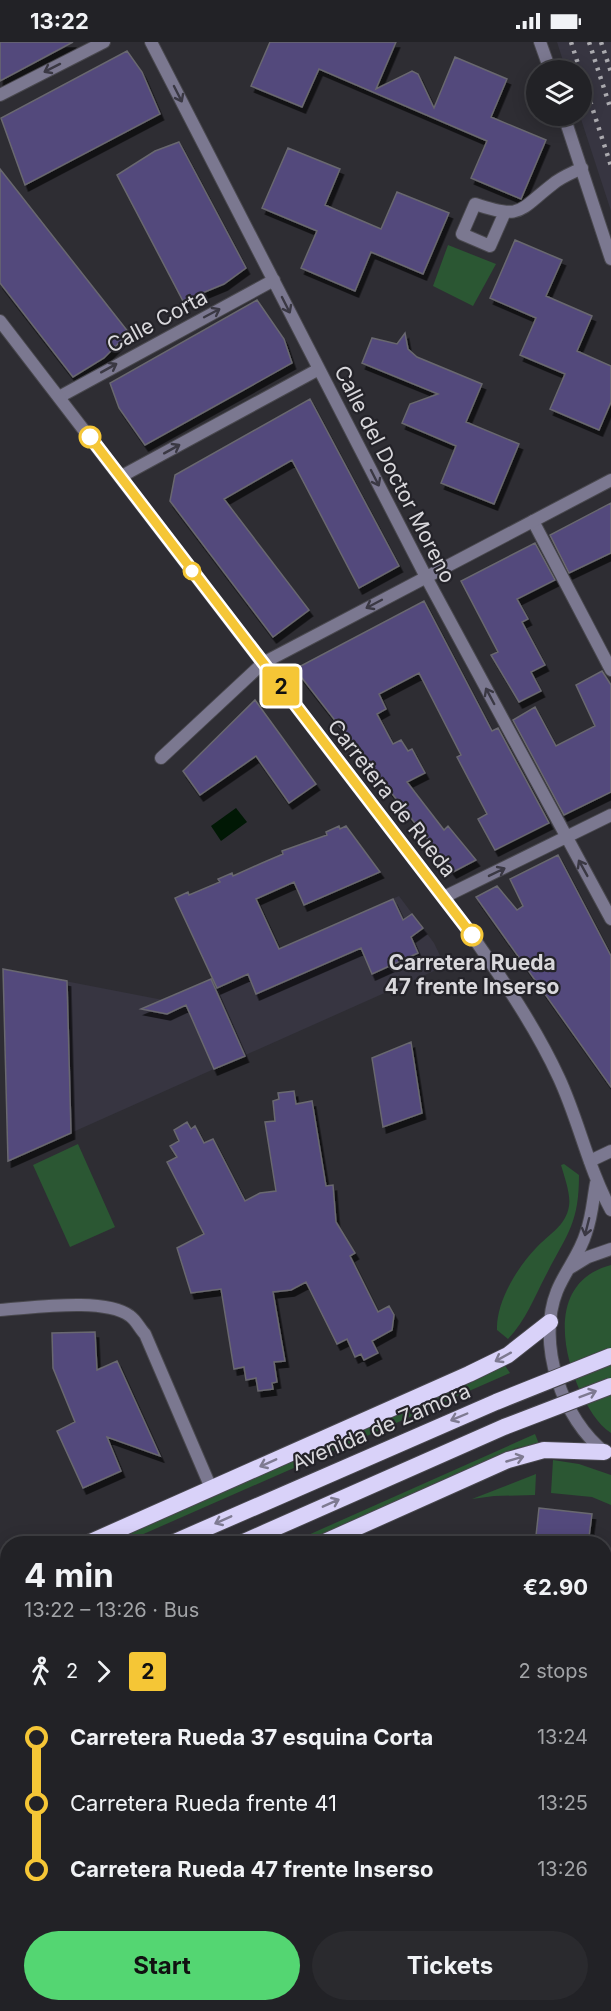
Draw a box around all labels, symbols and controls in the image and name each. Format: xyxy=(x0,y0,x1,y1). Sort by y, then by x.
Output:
text: 13:22 xyxy=(30,8,89,34)
map controls xyxy=(526,60,592,126)
button: layers xyxy=(526,60,592,126)
one-way arrow xyxy=(44,63,62,75)
one-way arrow xyxy=(172,85,184,102)
street label: Calle Corta xyxy=(102,284,212,358)
one-way arrow xyxy=(281,296,293,314)
one-way arrow xyxy=(203,307,220,319)
street label: Calle del Doctor Moreno xyxy=(329,361,461,587)
one-way arrow xyxy=(100,362,118,373)
unlabelled marker xyxy=(79,426,101,448)
one-way arrow xyxy=(162,443,180,454)
one-way arrow xyxy=(370,469,382,487)
unlabelled marker xyxy=(183,562,201,580)
one-way arrow xyxy=(366,598,383,610)
line badge: 2 xyxy=(262,666,300,706)
text: 2 xyxy=(274,674,288,699)
one-way arrow xyxy=(484,688,495,706)
street label: Carretera de Rueda xyxy=(323,714,461,882)
one-way arrow xyxy=(576,860,588,877)
one-way arrow xyxy=(487,865,505,877)
marker: Carretera Rueda 47 frente Inserso xyxy=(461,924,483,946)
place label: Carretera Rueda 47 frente Inserso xyxy=(385,950,559,999)
one-way arrow xyxy=(581,1217,592,1236)
one-way arrow xyxy=(495,1351,512,1363)
street label: Avenida de Zamora xyxy=(288,1378,474,1476)
one-way arrow xyxy=(578,1388,597,1399)
one-way arrow xyxy=(451,1412,469,1423)
one-way arrow xyxy=(505,1452,524,1464)
one-way arrow xyxy=(259,1458,277,1469)
one-way arrow xyxy=(322,1496,340,1507)
one-way arrow xyxy=(214,1515,232,1526)
text: 4 min xyxy=(24,1555,114,1595)
text: €2.90 xyxy=(523,1574,588,1600)
text: 13:22 – 13:26 · Bus xyxy=(24,1598,199,1622)
icon: walk xyxy=(24,1655,57,1688)
icon: forward xyxy=(87,1655,120,1688)
text: 2 xyxy=(66,1659,78,1683)
text: 2 xyxy=(141,1659,154,1684)
text: 2 stops xyxy=(518,1659,588,1683)
text: Carretera Rueda 37 esquina Corta xyxy=(70,1724,433,1750)
text: 13:24 xyxy=(537,1725,588,1749)
text: Carretera Rueda frente 41 xyxy=(70,1790,337,1816)
text: 13:25 xyxy=(537,1791,588,1815)
text: Carretera Rueda 47 frente Inserso xyxy=(70,1856,433,1882)
text: 13:26 xyxy=(537,1857,588,1881)
button: Start xyxy=(24,1931,300,2000)
button: Tickets xyxy=(312,1931,588,2000)

